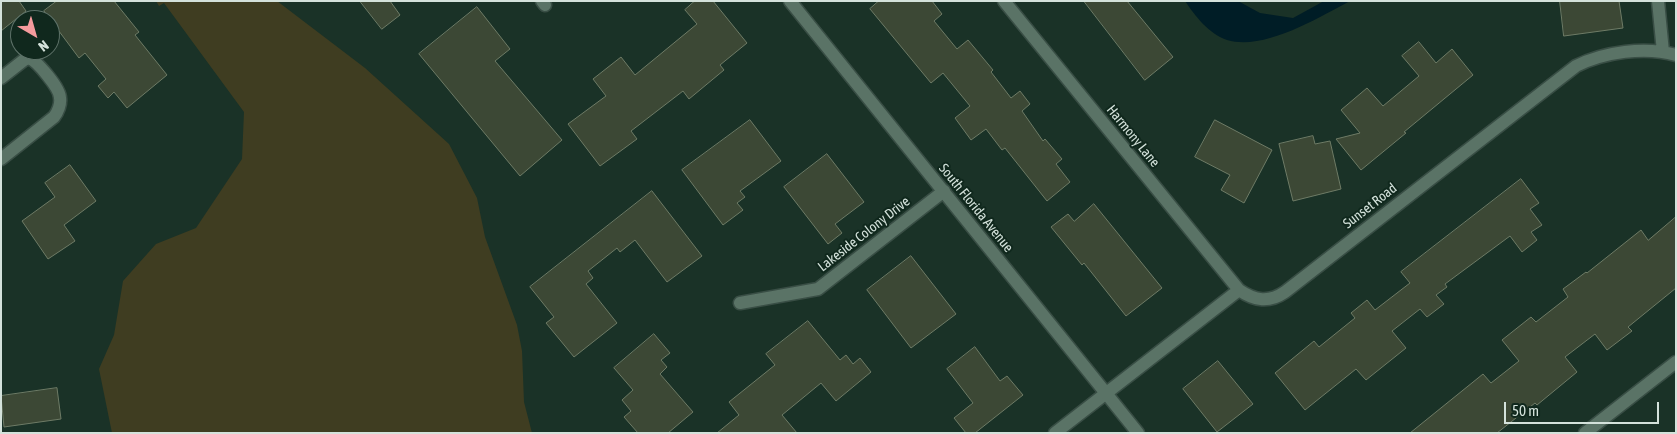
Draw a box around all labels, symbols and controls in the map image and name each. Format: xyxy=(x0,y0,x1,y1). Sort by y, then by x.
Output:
north arrow xyxy=(10,10,60,60)
text: N xyxy=(35,37,52,55)
street label: Harmony Lane xyxy=(1103,102,1163,170)
street label: South Florida Avenue xyxy=(935,160,1017,256)
street label: Sunset Road xyxy=(1340,180,1400,232)
street label: Lakeside Colony Drive xyxy=(815,193,913,275)
scale bar xyxy=(1507,392,1662,424)
text: 50 m xyxy=(1512,402,1539,419)

